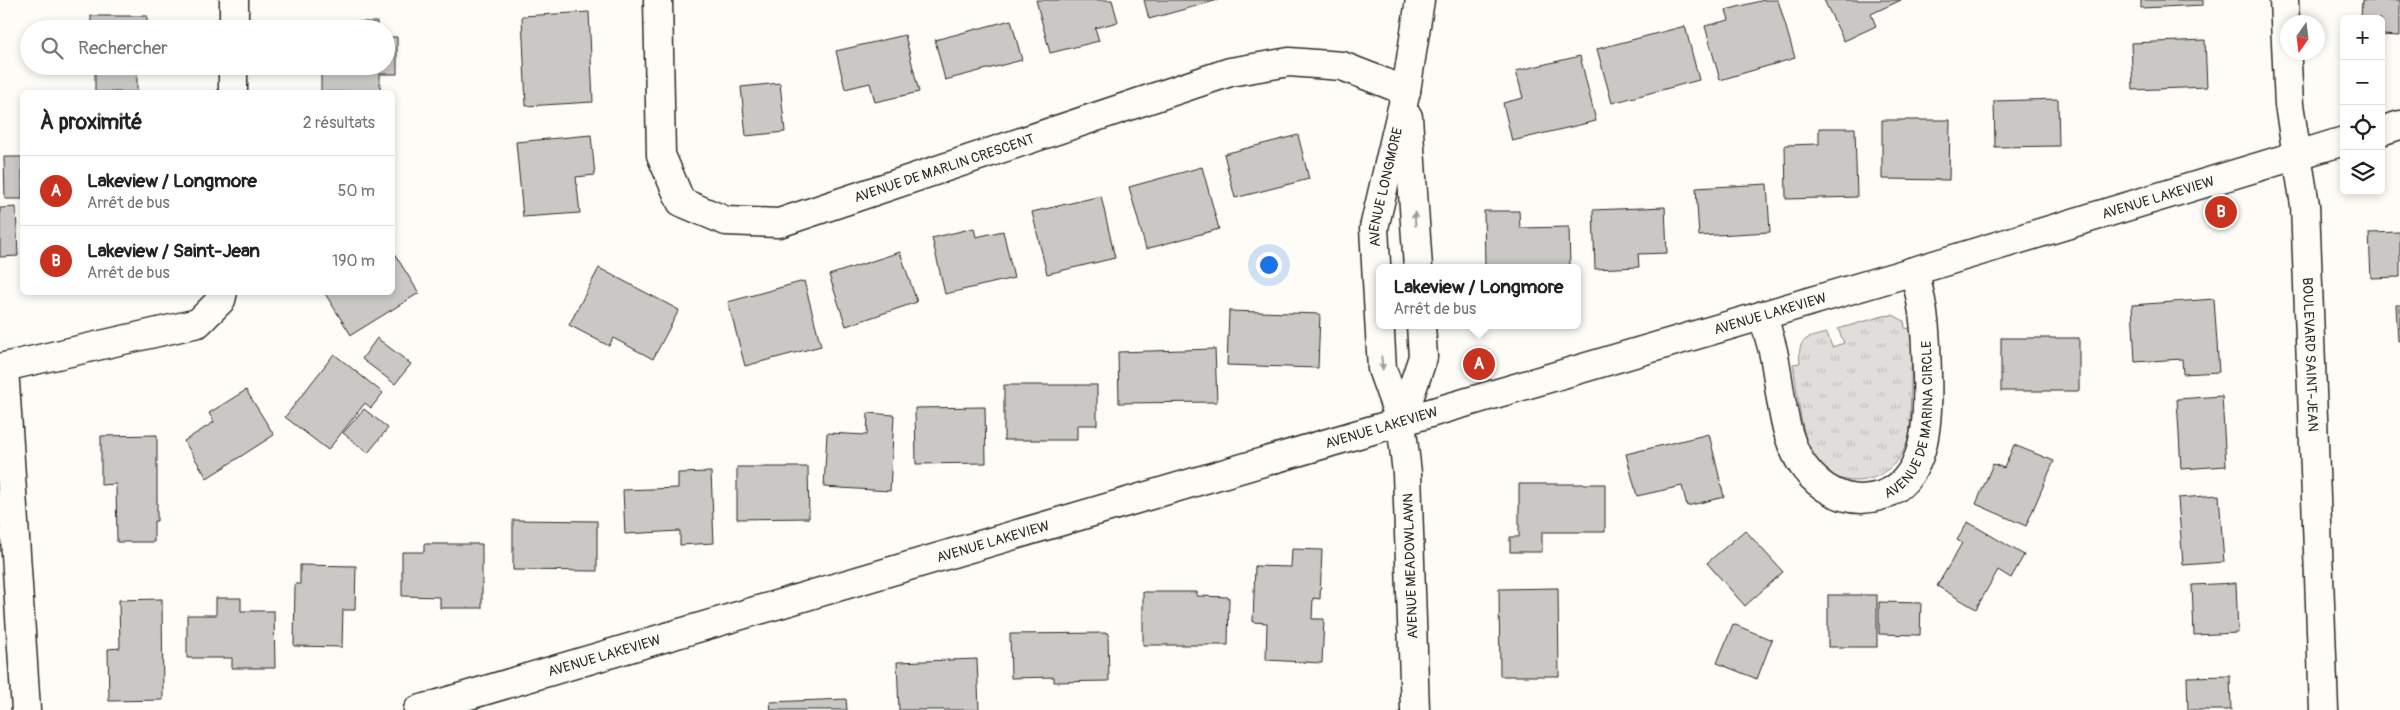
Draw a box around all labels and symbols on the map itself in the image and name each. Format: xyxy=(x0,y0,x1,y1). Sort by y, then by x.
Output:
north arrow xyxy=(2280,15,2325,60)
street label: AVENUE LONGMORE xyxy=(1365,126,1406,248)
street label: AVENUE DE MARLIN CRESCENT xyxy=(852,130,1037,206)
street label: AVENUE LAKEVIEW xyxy=(2100,173,2216,223)
pin: B xyxy=(2205,193,2237,231)
one-way arrow xyxy=(1410,211,1418,227)
your location xyxy=(1256,252,1282,278)
street label: BOULEVARD SAINT-JEAN xyxy=(2299,277,2322,432)
street label: AVENUE LAKEVIEW xyxy=(1712,289,1829,338)
street label: AVENUE DE MARINA CIRCLE xyxy=(1881,340,1936,502)
pin: A xyxy=(1463,345,1495,383)
one-way arrow xyxy=(1378,356,1386,372)
street label: AVENUE LAKEVIEW xyxy=(1323,403,1440,452)
street label: AVENUE MEADOWLAWN xyxy=(1399,493,1422,639)
street label: AVENUE LAKEVIEW xyxy=(935,517,1051,566)
street label: AVENUE LAKEVIEW xyxy=(546,631,663,680)

